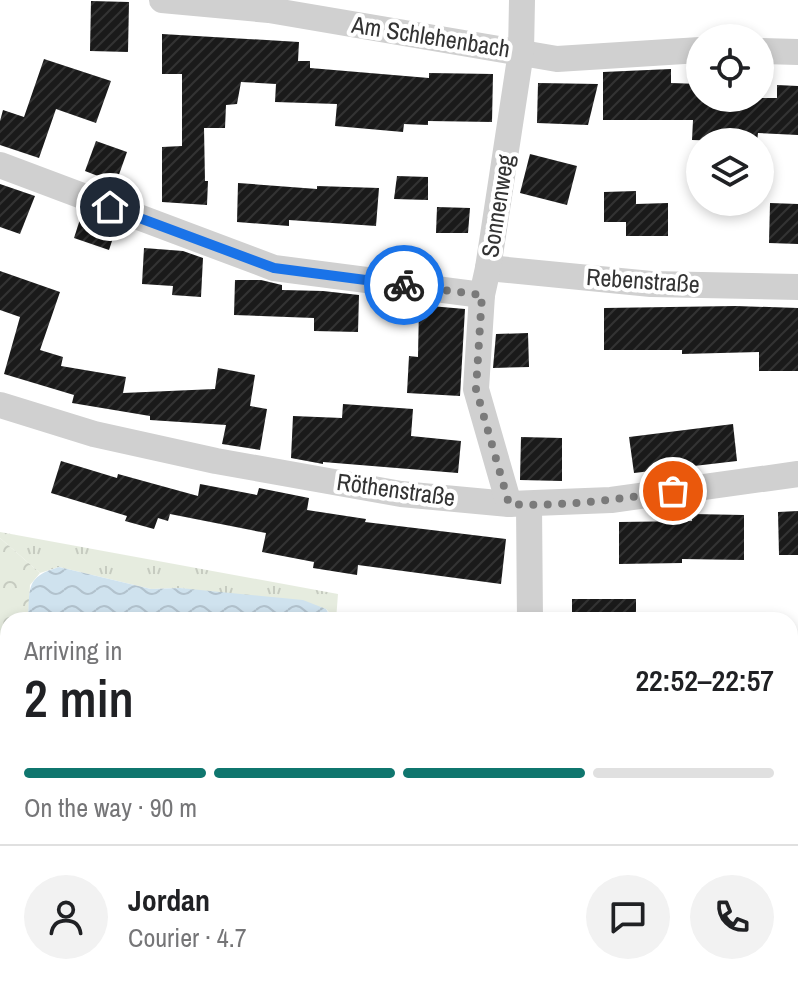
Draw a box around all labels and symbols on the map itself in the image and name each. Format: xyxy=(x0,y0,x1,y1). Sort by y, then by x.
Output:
street label: Am Schlehenbach xyxy=(349,8,513,64)
street label: Sonnenweg xyxy=(473,152,521,260)
pin xyxy=(76,173,144,241)
courier xyxy=(364,245,444,325)
street label: Rebenstraße xyxy=(585,260,701,300)
pin xyxy=(639,457,707,525)
street label: Röthenstraße xyxy=(335,465,457,513)

